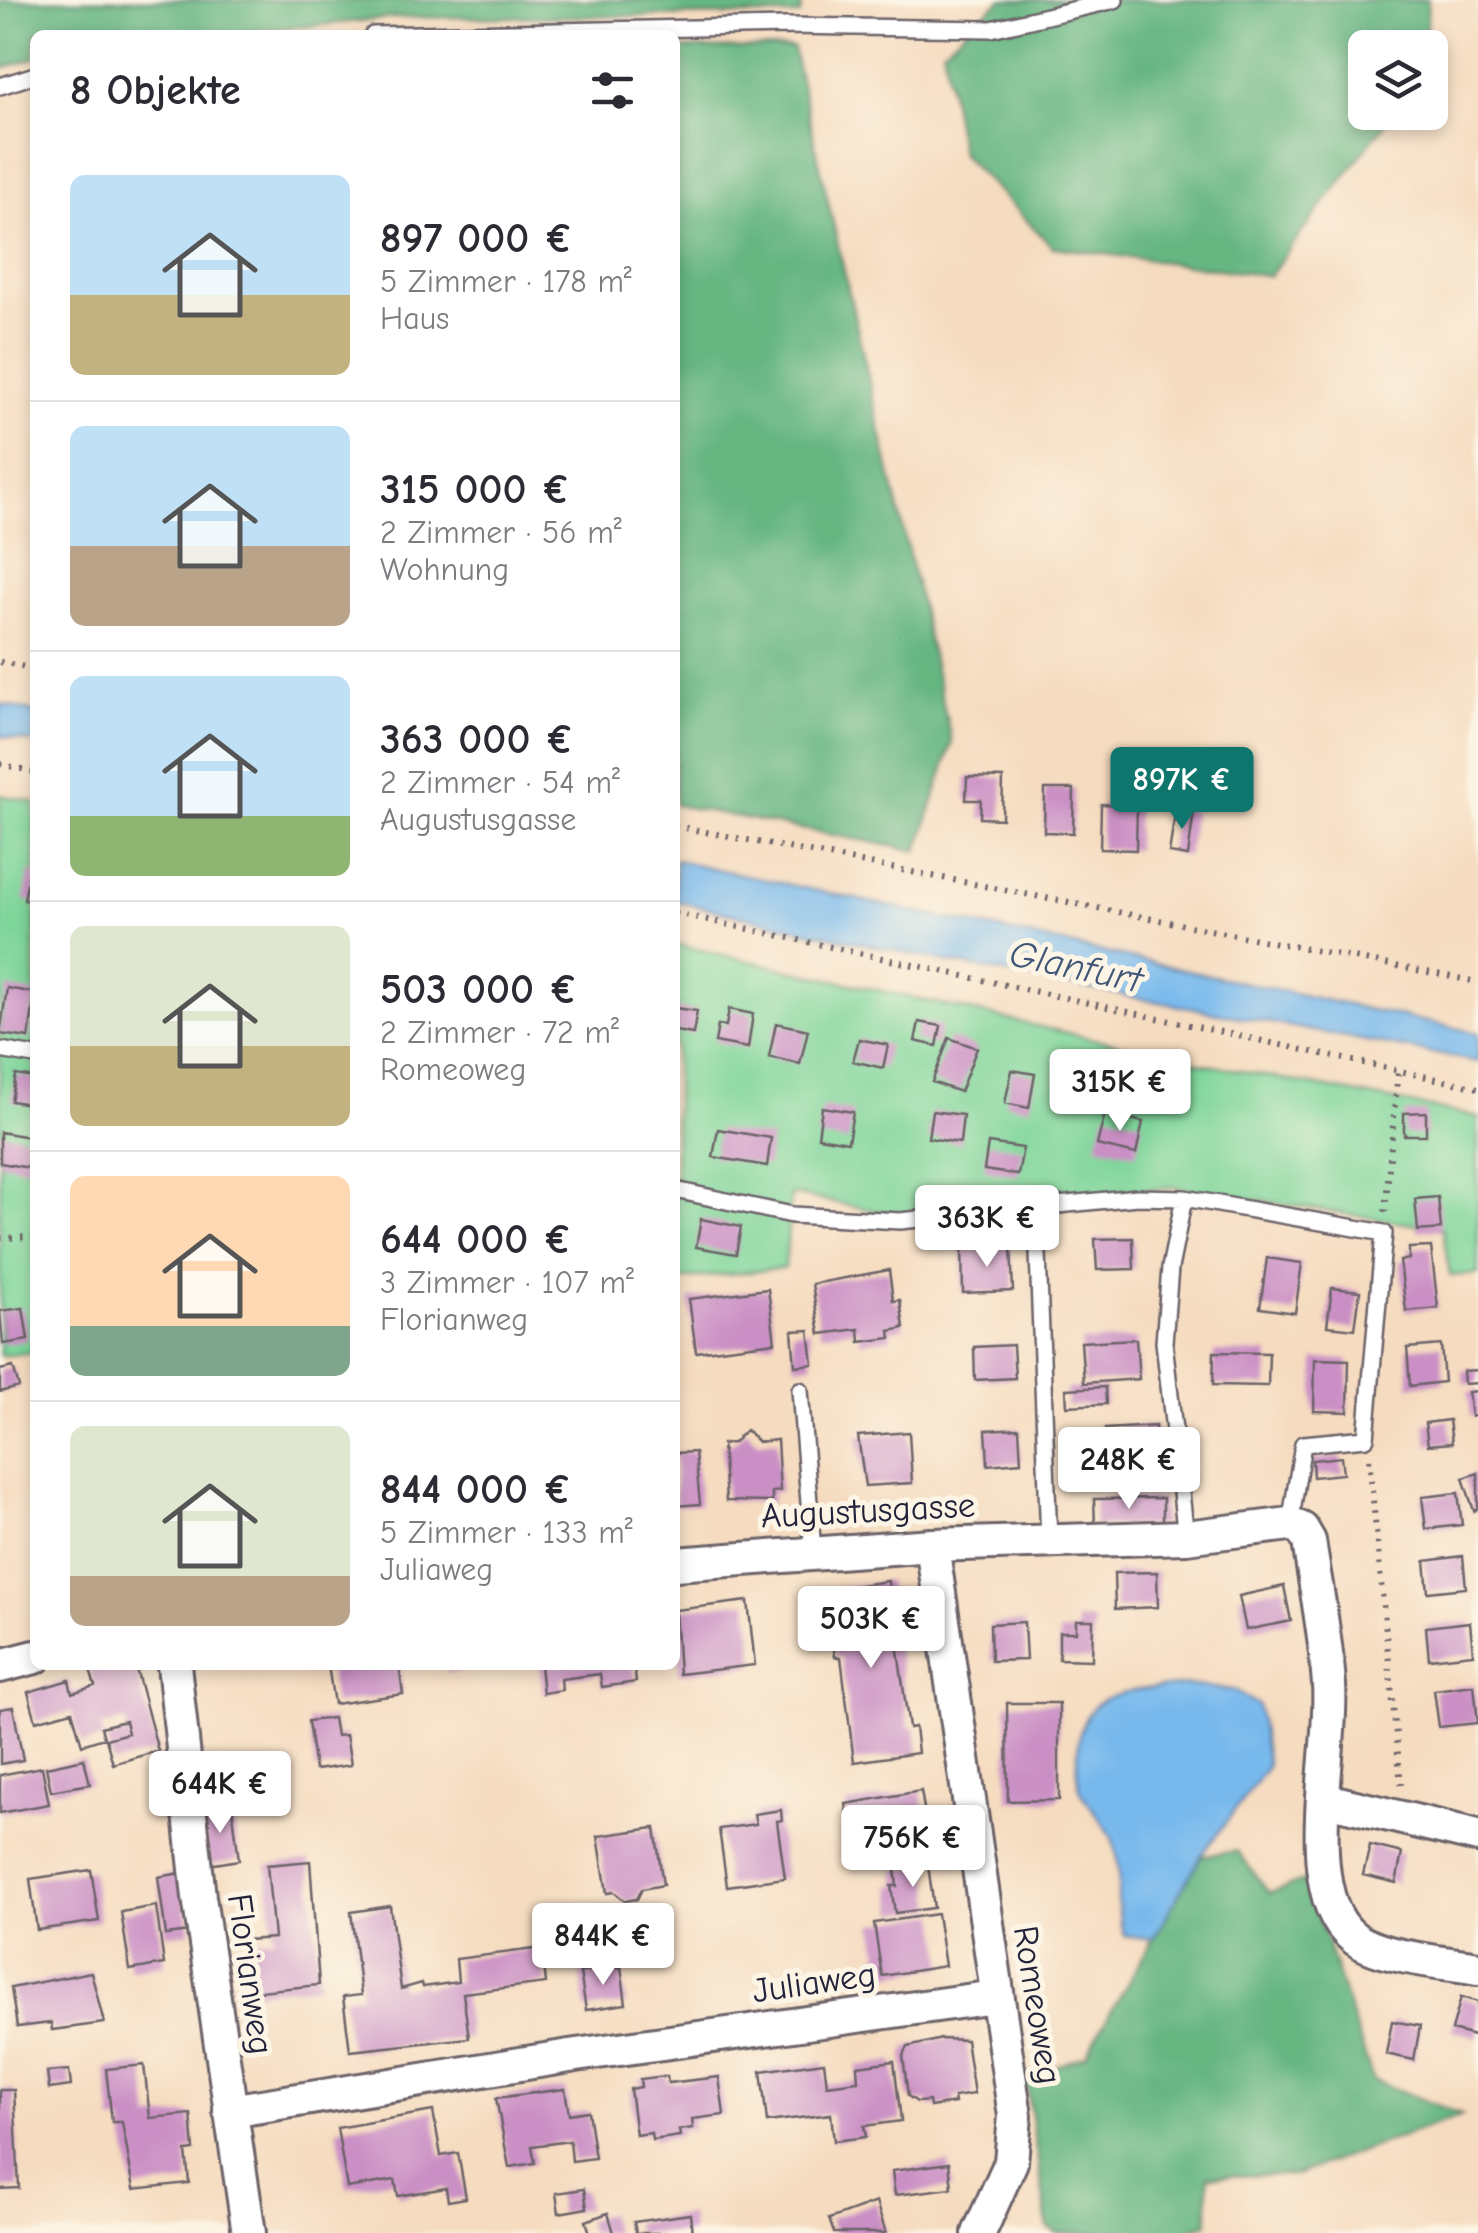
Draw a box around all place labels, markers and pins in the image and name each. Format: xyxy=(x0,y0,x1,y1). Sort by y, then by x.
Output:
pin: 897K € xyxy=(1101,747,1263,832)
pin: 315K € xyxy=(1039,1049,1201,1134)
pin: 363K € xyxy=(906,1185,1068,1270)
pin: 248K € xyxy=(1048,1427,1210,1512)
pin: 503K € xyxy=(790,1586,952,1671)
pin: 644K € xyxy=(139,1751,301,1836)
pin: 756K € xyxy=(832,1805,994,1890)
pin: 844K € xyxy=(522,1903,684,1988)

